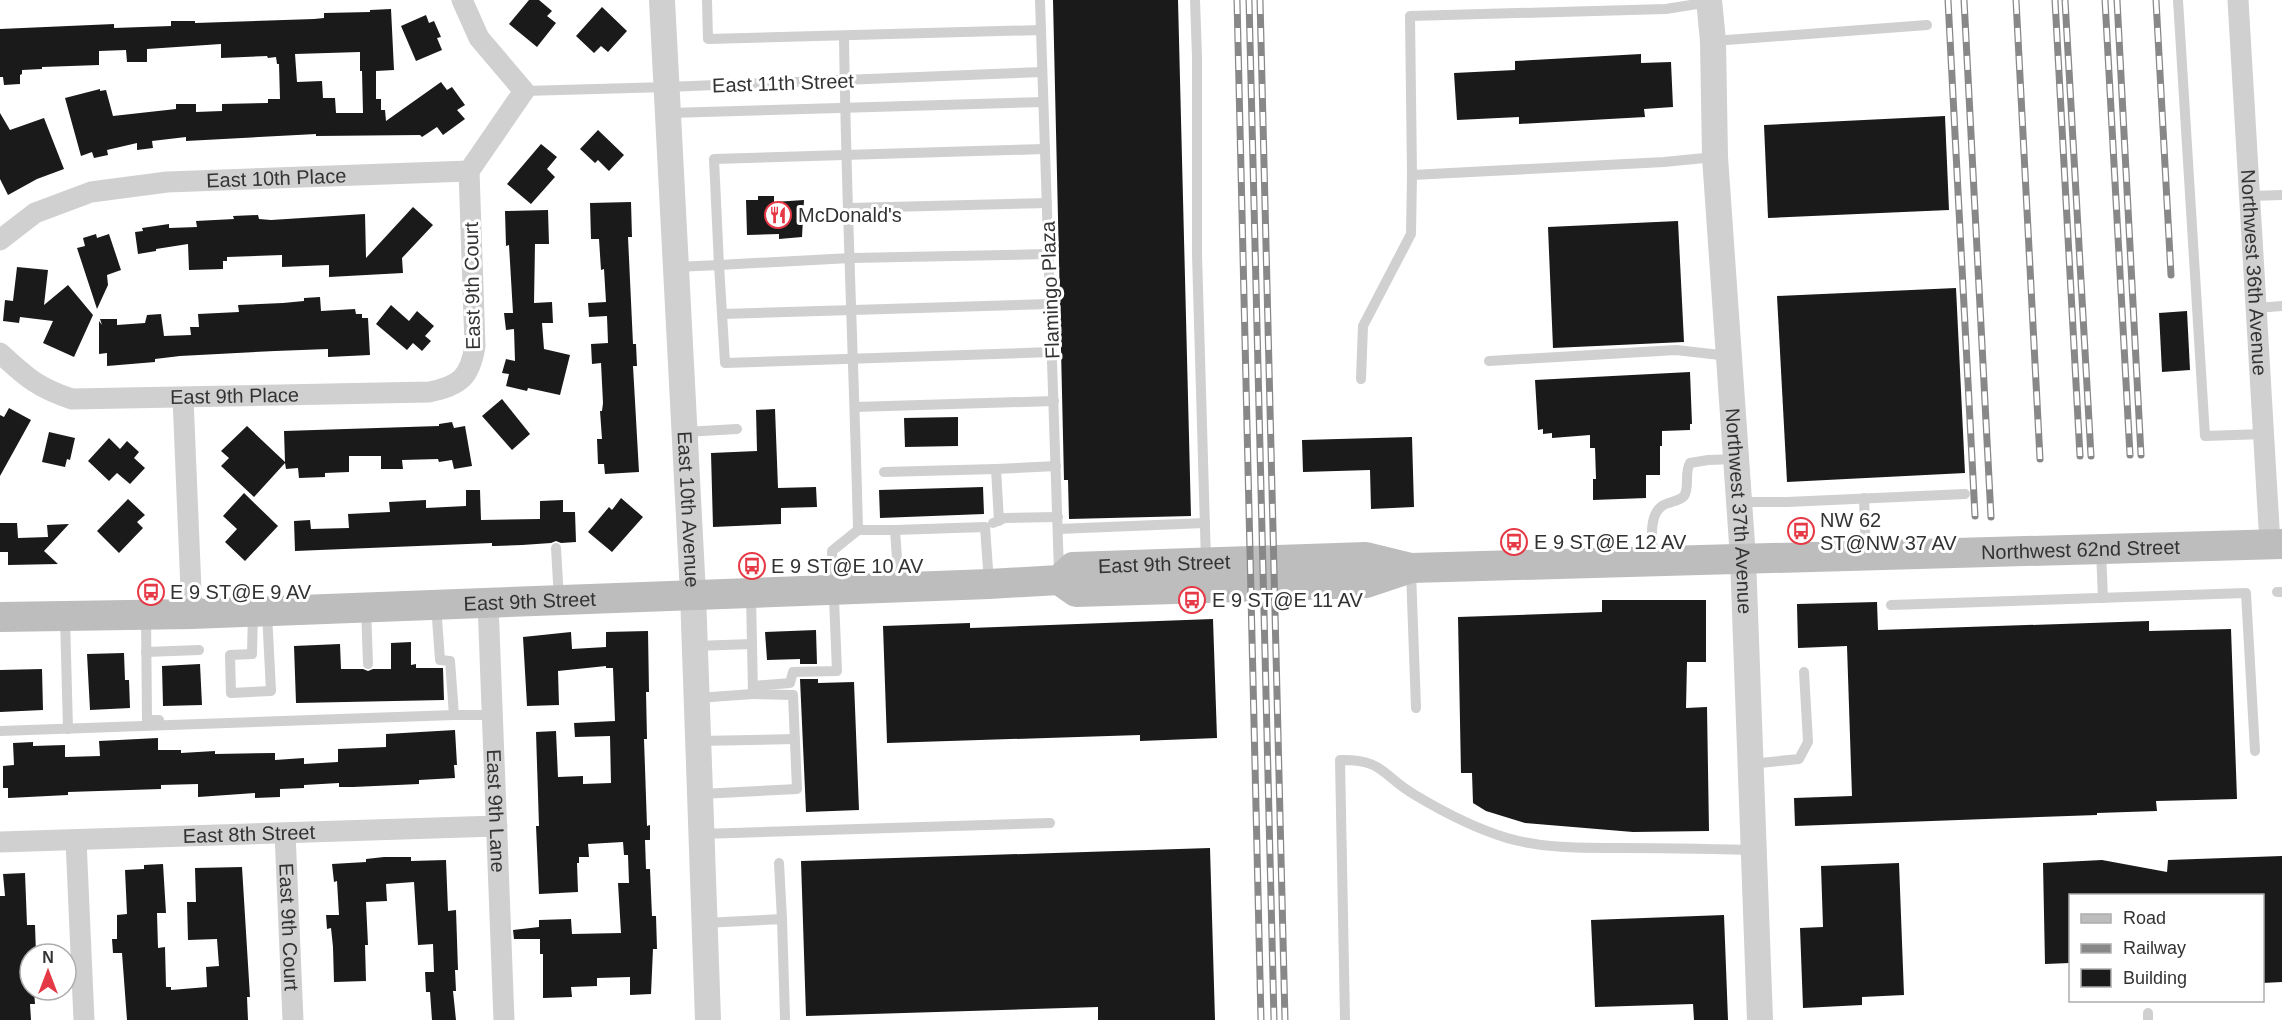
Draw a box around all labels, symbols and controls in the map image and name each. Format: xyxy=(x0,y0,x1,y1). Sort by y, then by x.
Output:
street label: East 11th Street xyxy=(712,70,855,96)
street label: East 10th Place xyxy=(206,164,347,192)
street label: Northwest 36th Avenue xyxy=(2237,169,2271,376)
restaurant icon: McDonald's xyxy=(763,200,793,230)
place label: McDonald's xyxy=(798,204,902,226)
street label: Flamingo Plaza xyxy=(1037,220,1063,359)
street label: East 9th Court xyxy=(460,221,484,350)
street label: East 9th Place xyxy=(170,384,299,408)
street label: Northwest 37th Avenue xyxy=(1722,407,1756,614)
street label: East 10th Avenue xyxy=(674,431,704,588)
place label: NW 62 ST@NW 37 AV xyxy=(1820,509,1957,554)
bus stop icon: NW 62 ST@NW 37 AV xyxy=(1786,516,1816,546)
bus stop icon: E 9 ST@E 12 AV xyxy=(1499,527,1529,557)
place label: E 9 ST@E 12 AV xyxy=(1534,531,1687,553)
street label: Northwest 62nd Street xyxy=(1981,536,2181,563)
bus stop icon: E 9 ST@E 10 AV xyxy=(737,551,767,581)
street label: East 9th Street xyxy=(1098,551,1231,577)
place label: E 9 ST@E 10 AV xyxy=(771,555,924,577)
bus stop icon: E 9 ST@E 9 AV xyxy=(136,577,166,607)
place label: E 9 ST@E 9 AV xyxy=(170,581,312,603)
bus stop icon: E 9 ST@E 11 AV xyxy=(1177,585,1207,615)
street label: East 9th Street xyxy=(463,588,597,615)
place label: E 9 ST@E 11 AV xyxy=(1212,589,1363,611)
street label: East 9th Lane xyxy=(483,749,509,873)
street label: East 8th Street xyxy=(182,821,316,847)
street label: East 9th Court xyxy=(275,863,303,992)
legend xyxy=(2069,894,2264,1002)
text: Road xyxy=(2123,908,2166,928)
text: Railway xyxy=(2123,938,2186,958)
north arrow xyxy=(18,942,78,1002)
text: N xyxy=(42,949,54,966)
text: Building xyxy=(2123,968,2187,988)

